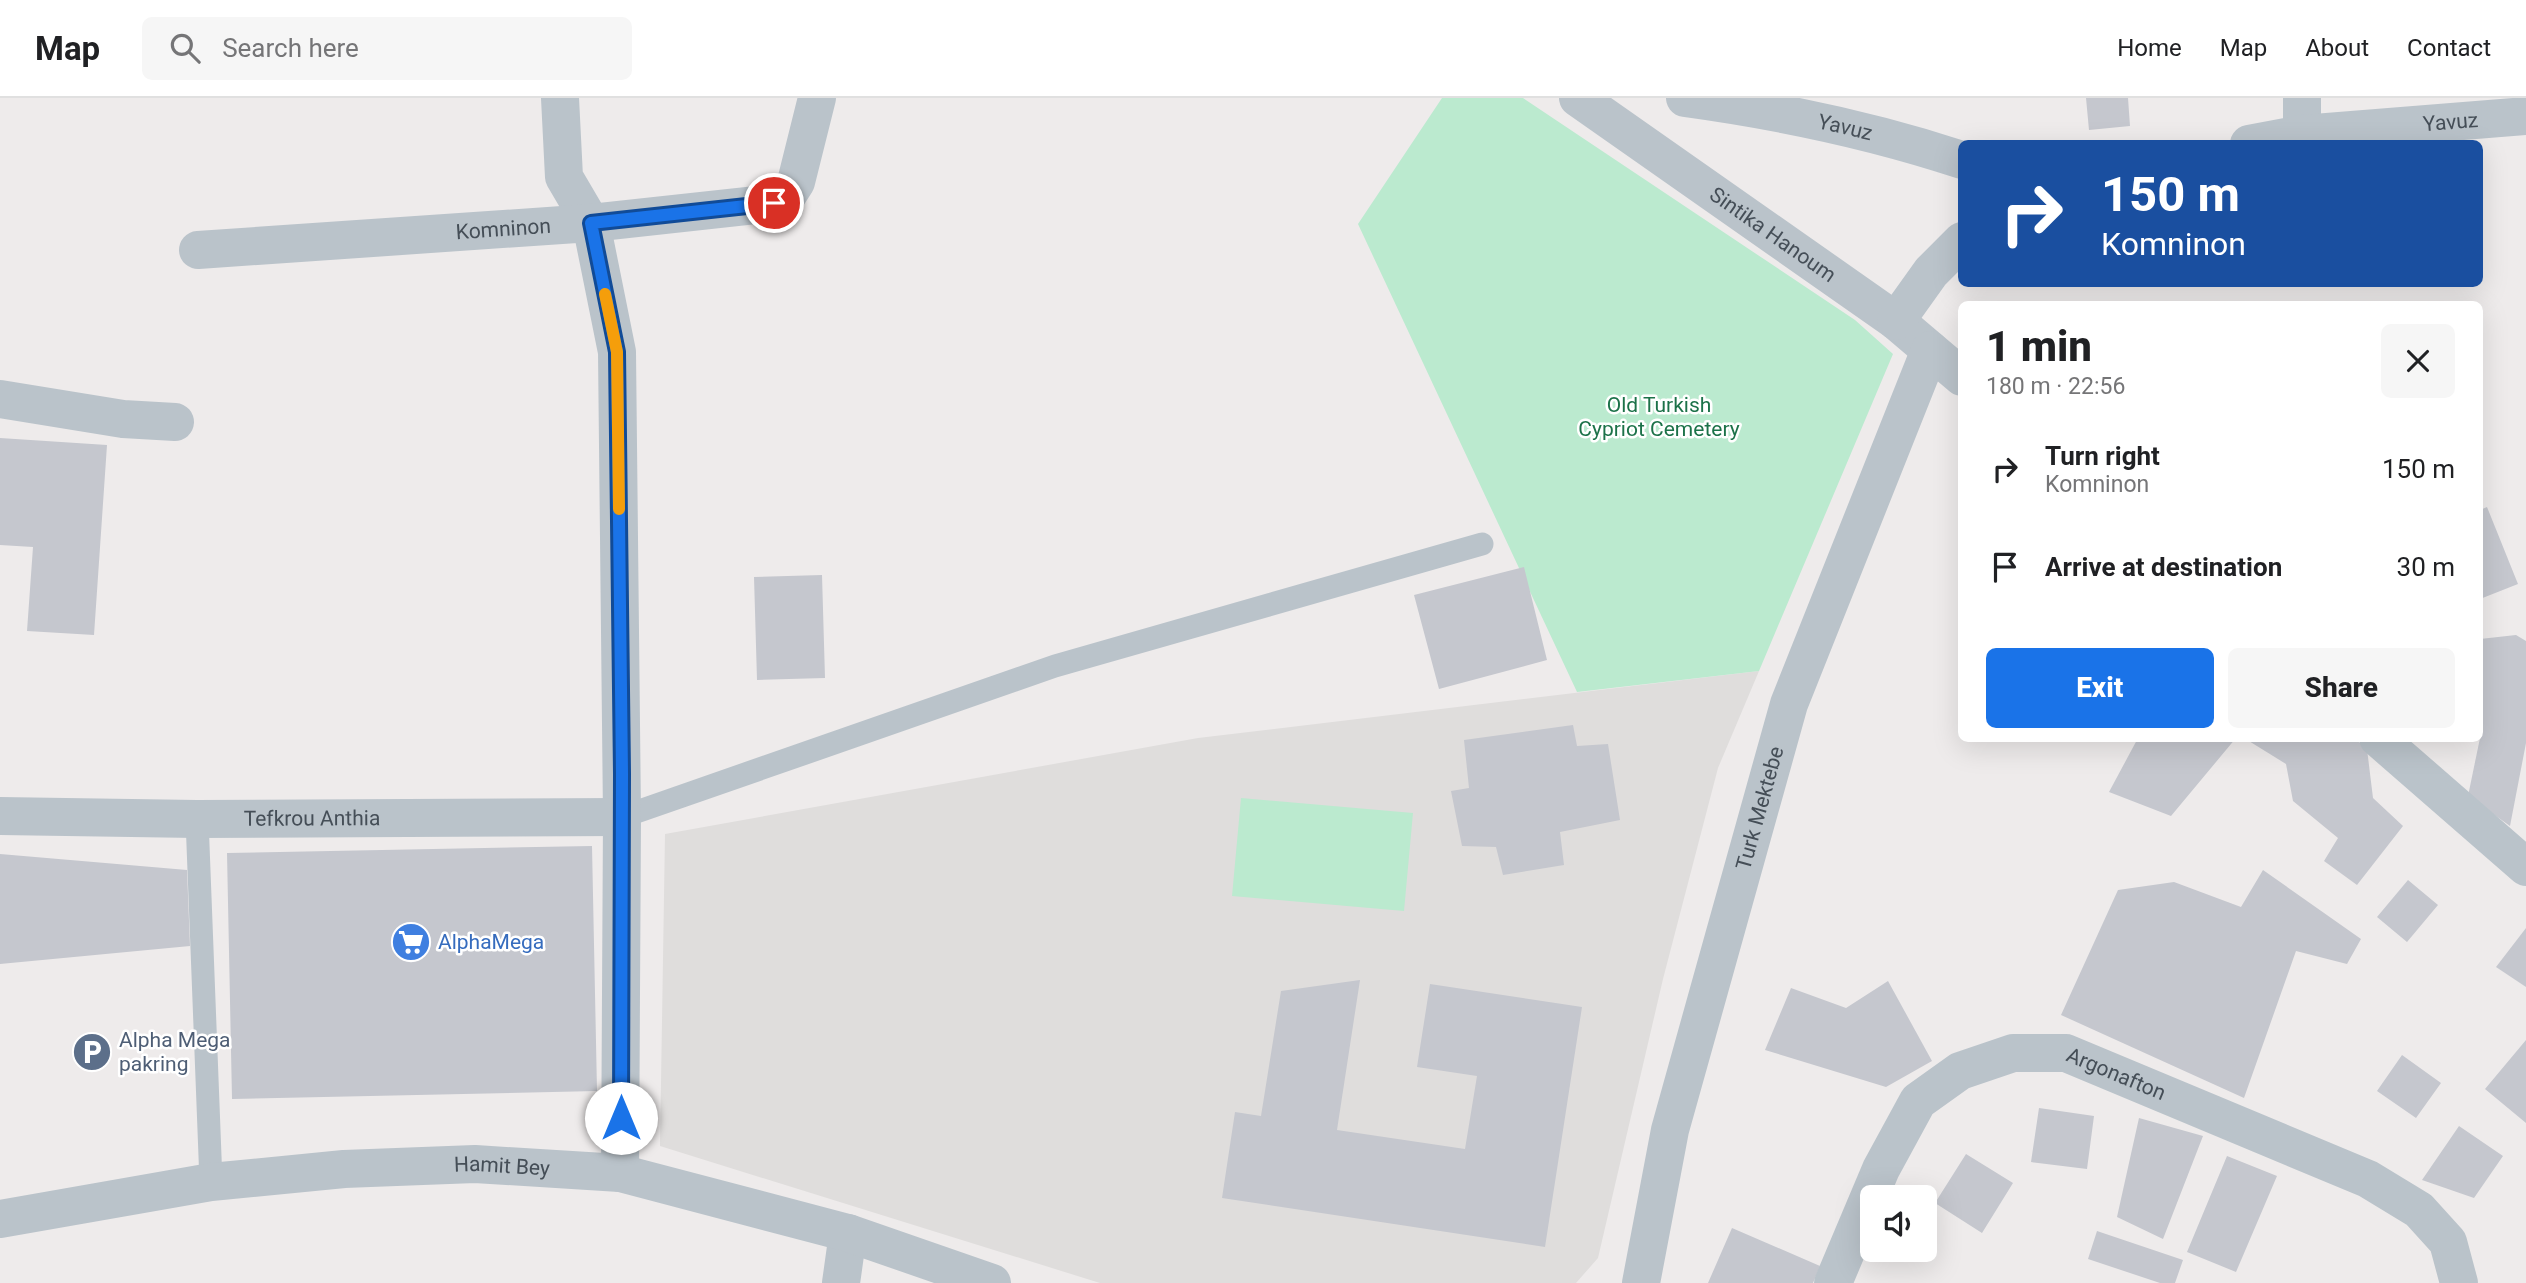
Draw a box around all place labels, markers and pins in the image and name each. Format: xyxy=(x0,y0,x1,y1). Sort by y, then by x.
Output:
pin xyxy=(744,173,804,233)
supermarket icon: AlphaMega xyxy=(390,921,432,963)
place label: AlphaMega xyxy=(438,930,544,954)
place label: Alpha Mega pakring xyxy=(119,1028,230,1076)
parking icon: Alpha Mega pakring xyxy=(71,1031,113,1073)

